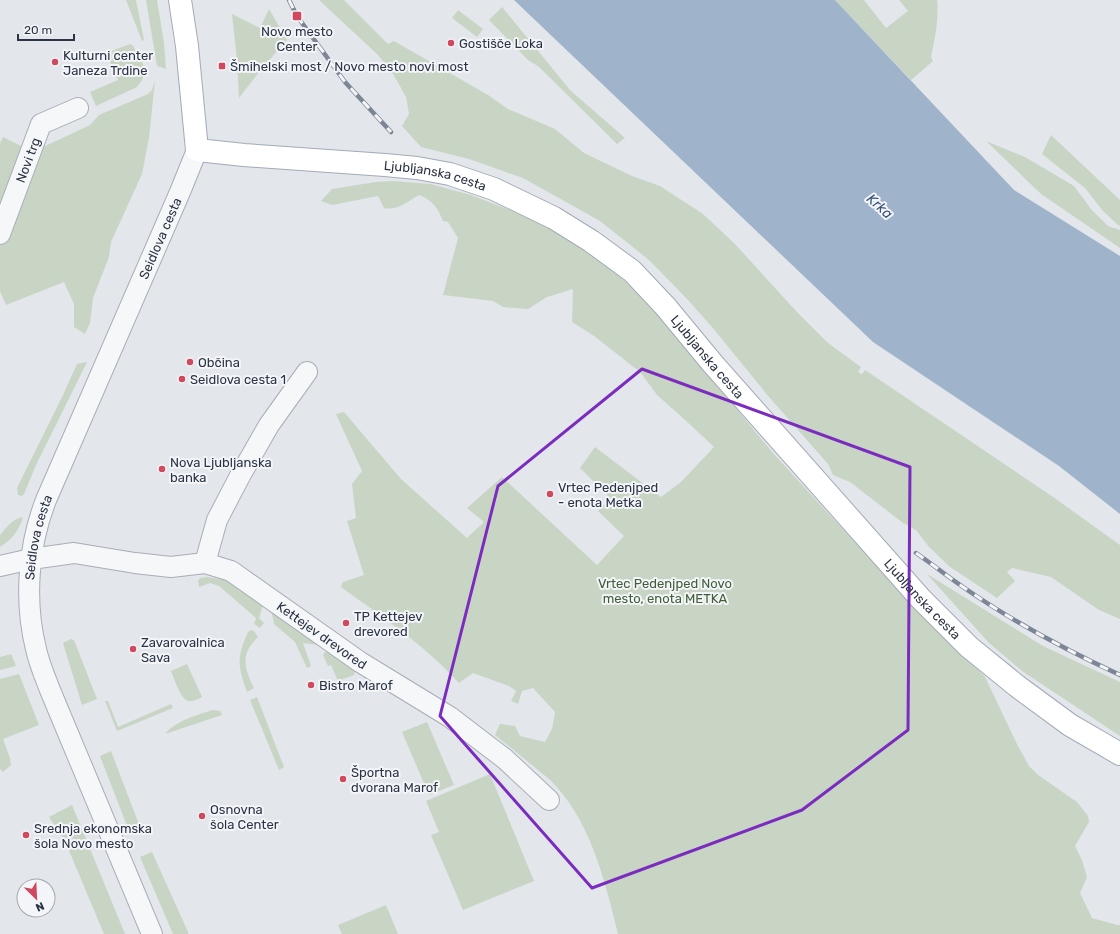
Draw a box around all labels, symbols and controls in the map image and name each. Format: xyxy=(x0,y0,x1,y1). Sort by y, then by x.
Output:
marker: Novo mesto Center xyxy=(291,10,303,22)
scale bar xyxy=(18,16,74,42)
text: 20 m xyxy=(24,23,52,37)
place label: Novo mesto Center xyxy=(261,24,333,54)
place label: Gostišče Loka xyxy=(459,36,543,51)
marker: Gostišče Loka xyxy=(446,38,456,48)
place label: Kulturni center Janeza Trdine xyxy=(63,48,153,78)
marker: Kulturni center Janeza Trdine xyxy=(50,57,60,67)
place label: Šmihelski most / Novo mesto novi most xyxy=(230,59,469,74)
marker: Šmihelski most / Novo mesto novi most xyxy=(217,61,227,71)
street label: Novi trg xyxy=(13,135,44,185)
street label: Ljubljanska cesta xyxy=(383,158,488,194)
water label: Krka xyxy=(863,190,896,222)
street label: Seidlova cesta xyxy=(136,195,185,281)
street label: Ljubljanska cesta xyxy=(668,312,747,402)
place label: Občina xyxy=(198,355,240,370)
marker: Občina xyxy=(185,357,195,367)
place label: Seidlova cesta 1 xyxy=(190,372,286,387)
marker: Seidlova cesta 1 xyxy=(177,374,187,384)
place label: Nova Ljubljanska banka xyxy=(170,455,272,485)
marker: Nova Ljubljanska banka xyxy=(157,464,167,474)
place label: Vrtec Pedenjped - enota Metka xyxy=(558,480,658,510)
marker: Vrtec Pedenjped - enota Metka xyxy=(545,489,555,499)
street label: Seidlova cesta xyxy=(22,492,55,581)
street label: Ljubljanska cesta xyxy=(881,556,964,642)
park label: Vrtec Pedenjped Novo mesto, enota METKA xyxy=(598,576,732,606)
street label: Kettejev drevored xyxy=(274,599,369,672)
place label: TP Kettejev drevored xyxy=(354,609,422,639)
marker: TP Kettejev drevored xyxy=(341,618,351,628)
place label: Zavarovalnica Sava xyxy=(141,635,225,665)
marker: Zavarovalnica Sava xyxy=(128,644,138,654)
place label: Bistro Marof xyxy=(319,678,393,693)
marker: Bistro Marof xyxy=(306,680,316,690)
place label: Športna dvorana Marof xyxy=(351,765,438,795)
marker: Športna dvorana Marof xyxy=(338,774,348,784)
place label: Osnovna šola Center xyxy=(210,802,279,832)
marker: Osnovna šola Center xyxy=(197,811,207,821)
place label: Srednja ekonomska šola Novo mesto xyxy=(34,821,152,851)
marker: Srednja ekonomska šola Novo mesto xyxy=(21,830,31,840)
north arrow xyxy=(16,878,56,918)
text: N xyxy=(34,899,46,914)

